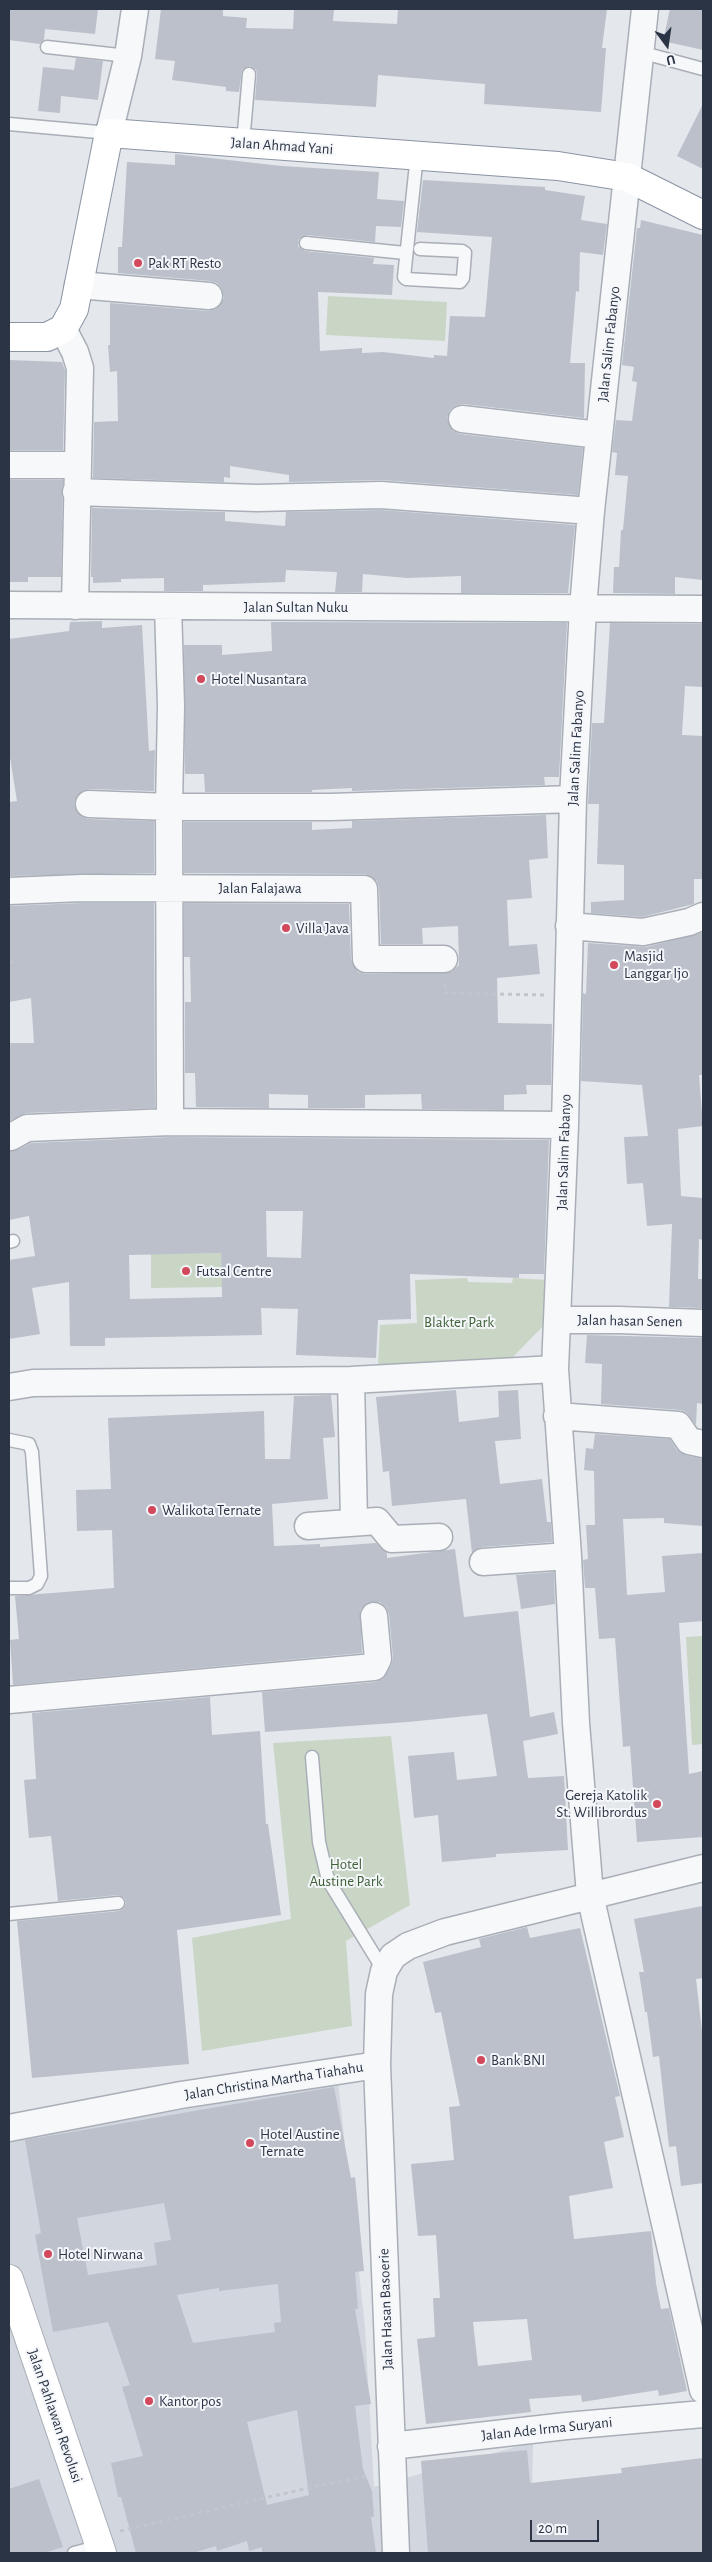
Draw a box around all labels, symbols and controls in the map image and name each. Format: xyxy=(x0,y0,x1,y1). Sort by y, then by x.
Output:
north arrow xyxy=(642,20,692,70)
text: U xyxy=(665,52,677,67)
street label: Jalan Ahmad Yani xyxy=(230,133,334,159)
place label: Pak RT Resto xyxy=(148,254,221,272)
marker: Pak RT Resto xyxy=(132,257,144,269)
street label: Jalan Salim Fabanyo xyxy=(594,285,624,403)
street label: Jalan Sultan Nuku xyxy=(244,598,348,616)
place label: Hotel Nusantara xyxy=(211,670,307,688)
marker: Hotel Nusantara xyxy=(195,673,207,685)
street label: Jalan Salim Fabanyo xyxy=(564,690,588,806)
street label: Jalan Falajawa xyxy=(218,879,302,897)
place label: Villa Java xyxy=(296,919,349,937)
marker: Villa Java xyxy=(280,922,292,934)
place label: Masjid Langgar Ijo xyxy=(624,947,689,982)
marker: Masjid Langgar Ijo xyxy=(608,959,620,971)
street label: Jalan Salim Fabanyo xyxy=(553,1094,575,1210)
place label: Futsal Centre xyxy=(196,1262,272,1280)
marker: Futsal Centre xyxy=(180,1265,192,1277)
street label: Jalan hasan Senen xyxy=(577,1311,683,1331)
park label: Blakter Park xyxy=(424,1313,494,1331)
place label: Walikota Ternate xyxy=(162,1501,261,1519)
marker: Walikota Ternate xyxy=(146,1504,158,1516)
place label: Gereja Katolik St. Willibrordus xyxy=(556,1786,647,1821)
marker: Gereja Katolik St. Willibrordus xyxy=(651,1798,663,1810)
park label: Hotel Austine Park xyxy=(309,1855,383,1890)
place label: Bank BNI xyxy=(491,2051,545,2069)
marker: Bank BNI xyxy=(475,2054,487,2066)
street label: Jalan Christina Martha Tiahahu xyxy=(184,2058,364,2104)
place label: Hotel Austine Ternate xyxy=(260,2125,340,2160)
marker: Hotel Austine Ternate xyxy=(244,2137,256,2149)
place label: Hotel Nirwana xyxy=(58,2245,143,2263)
marker: Hotel Nirwana xyxy=(42,2248,54,2260)
street label: Jalan Hasan Basoerie xyxy=(375,2248,397,2370)
street label: Jalan Pahlawan Revolusi xyxy=(24,2347,86,2485)
place label: Kantor pos xyxy=(159,2392,221,2410)
marker: Kantor pos xyxy=(143,2395,155,2407)
street label: Jalan Ade Irma Suryani xyxy=(481,2413,613,2445)
scale bar xyxy=(532,2510,601,2542)
text: 20 m xyxy=(538,2521,567,2536)

